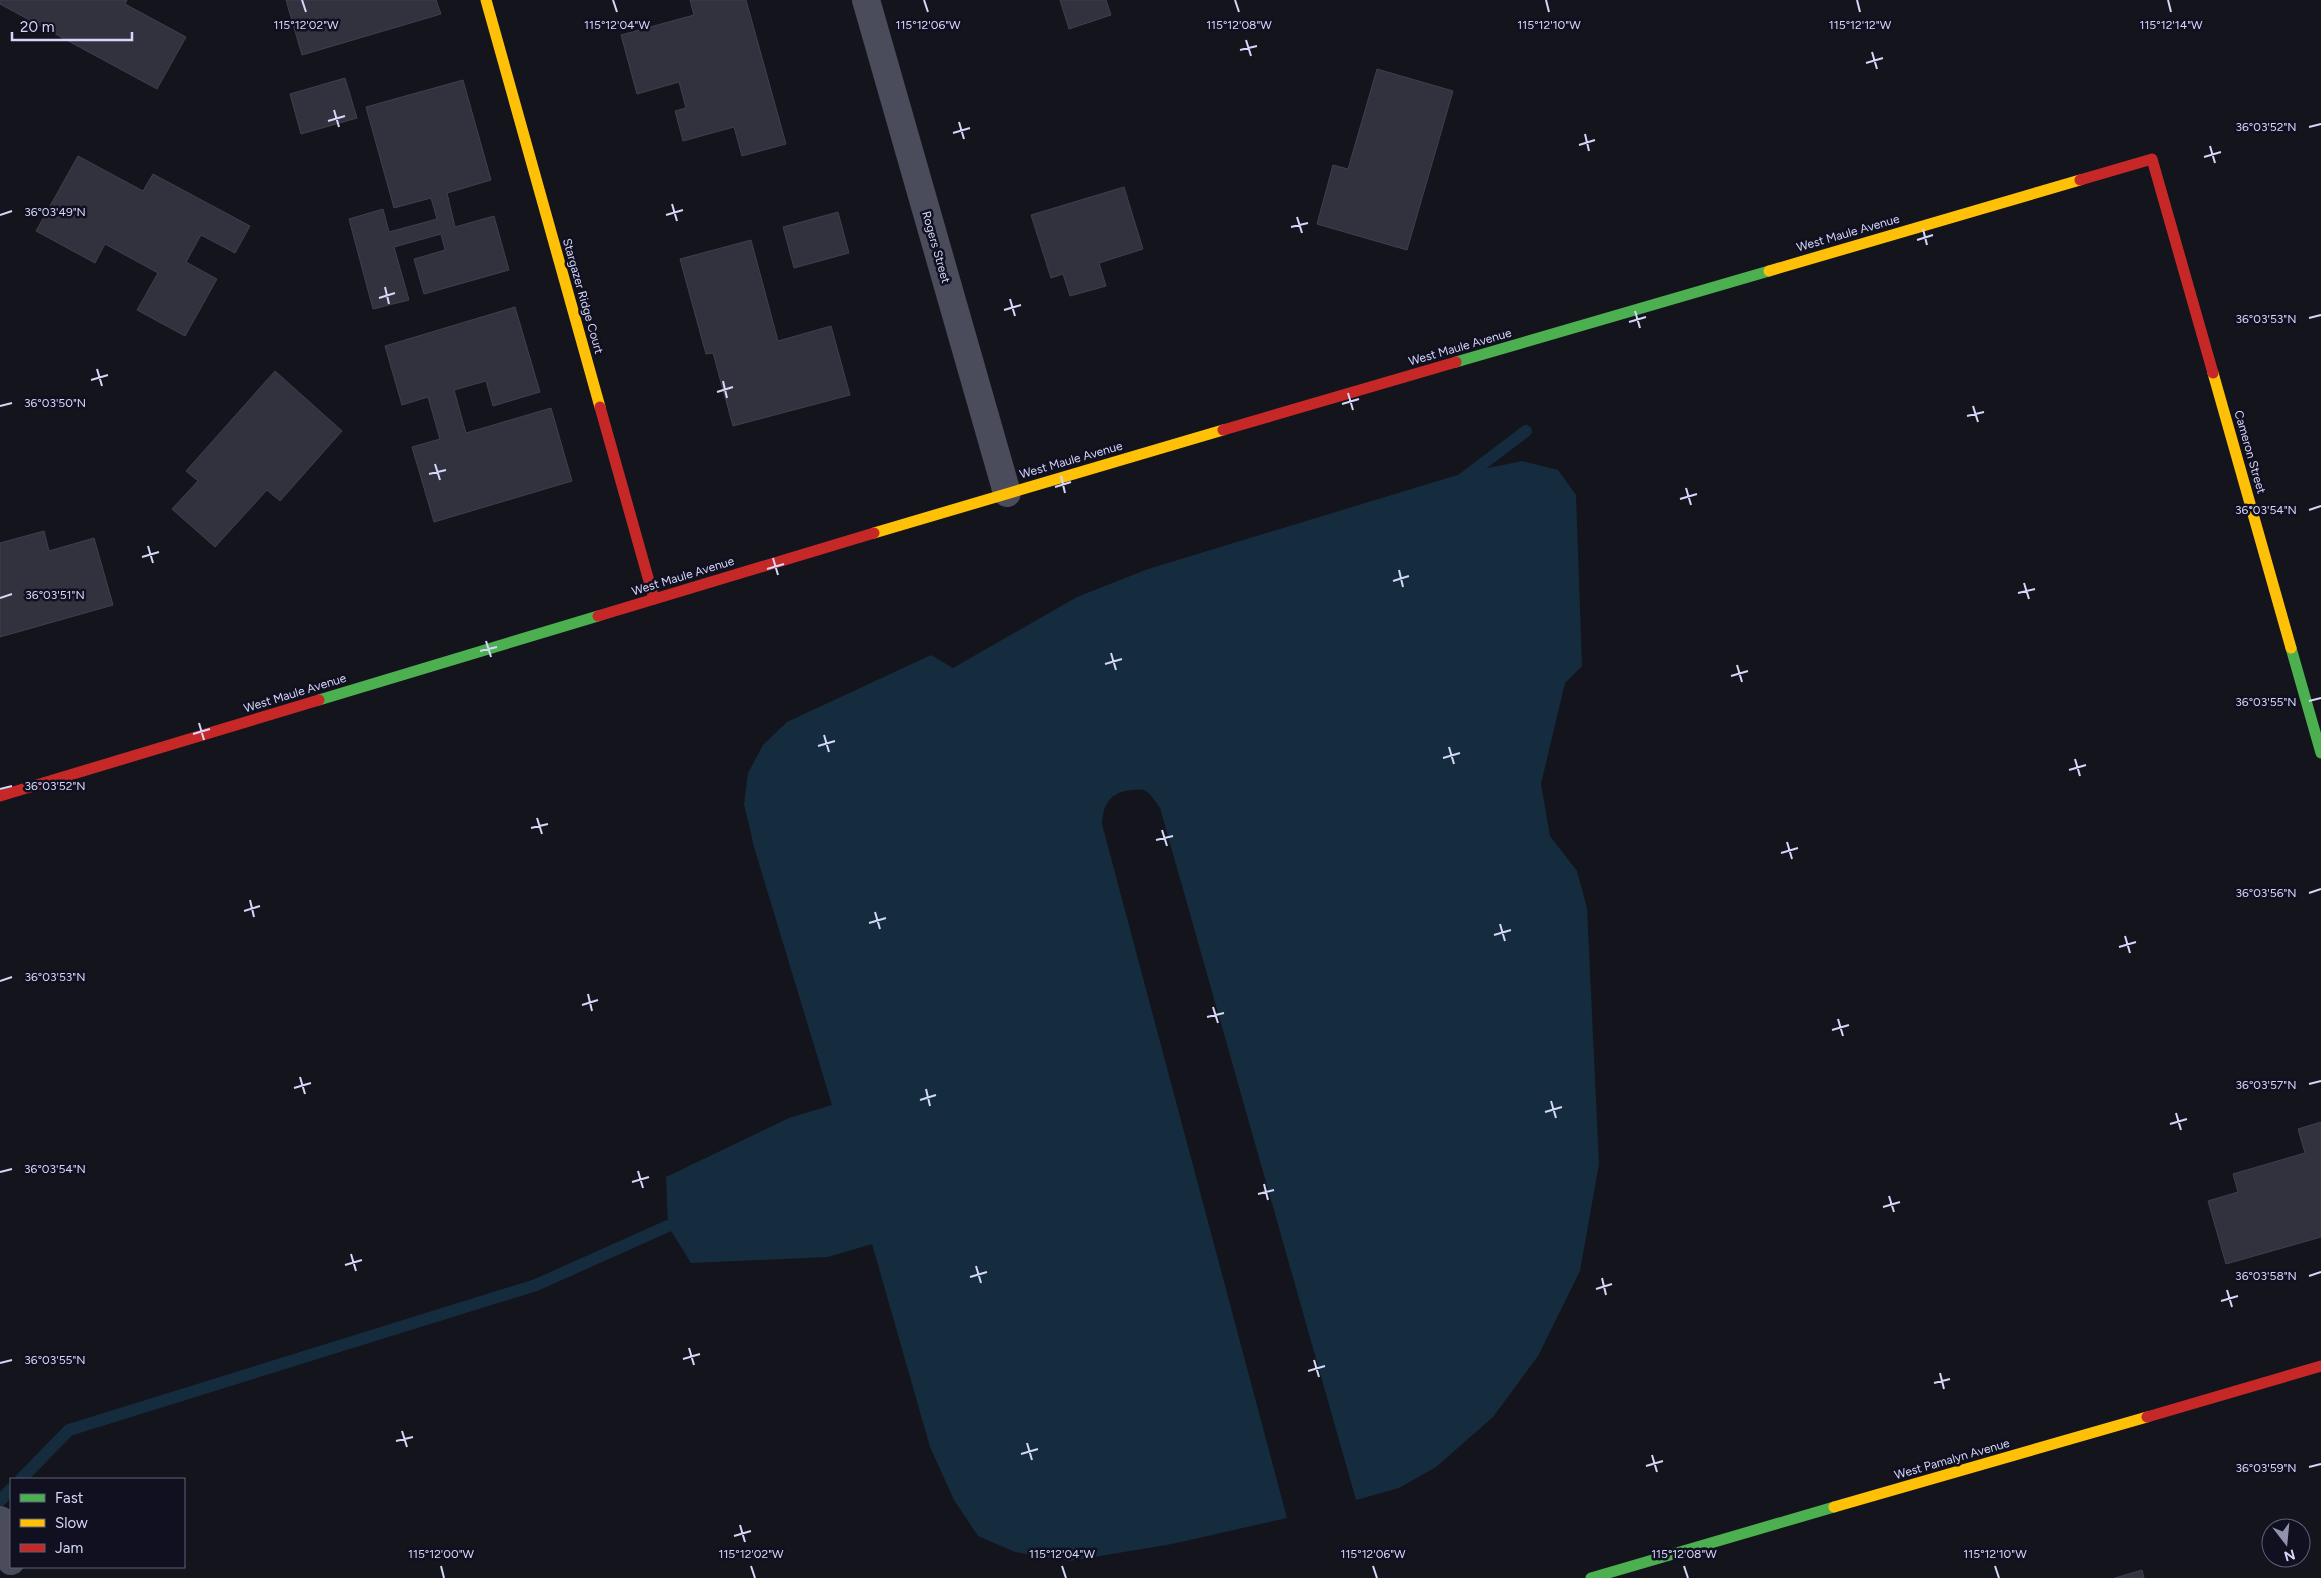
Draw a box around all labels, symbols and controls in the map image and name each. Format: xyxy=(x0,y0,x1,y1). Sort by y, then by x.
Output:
scale bar xyxy=(12,10,132,42)
text: 20 m xyxy=(20,18,54,36)
text: 115°12'02"W xyxy=(273,18,339,32)
text: 115°12'04"W xyxy=(584,18,650,32)
text: 115°12'06"W xyxy=(895,18,961,32)
text: 115°12'08"W xyxy=(1206,18,1272,32)
text: 115°12'10"W xyxy=(1517,18,1581,32)
text: 115°12'12"W xyxy=(1829,18,1892,32)
text: 115°12'14"W xyxy=(2139,18,2203,32)
text: 36°03'52"N xyxy=(2235,120,2297,134)
text: 36°03'49"N xyxy=(24,205,86,219)
street label: Rogers Street xyxy=(919,209,953,285)
street label: West Maule Avenue xyxy=(1795,211,1901,254)
street label: Stargazer Ridge Court xyxy=(560,237,606,356)
text: 36°03'53"N xyxy=(2236,312,2296,326)
street label: West Maule Avenue xyxy=(1407,325,1513,368)
text: 36°03'50"N xyxy=(24,396,86,410)
street label: Cameron Street xyxy=(2231,409,2269,496)
street label: West Maule Avenue xyxy=(1018,438,1124,481)
text: 36°03'54"N xyxy=(2235,503,2297,517)
street label: West Maule Avenue xyxy=(630,554,736,598)
text: 36°03'51"N xyxy=(25,588,85,602)
street label: West Maule Avenue xyxy=(242,671,348,715)
text: 36°03'55"N xyxy=(2235,695,2297,709)
text: 36°03'52"N xyxy=(24,779,86,793)
text: 36°03'56"N xyxy=(2235,886,2297,900)
text: 36°03'53"N xyxy=(25,970,85,984)
text: 36°03'57"N xyxy=(2236,1078,2296,1092)
text: 36°03'54"N xyxy=(24,1162,86,1176)
text: 36°03'58"N xyxy=(2235,1269,2297,1283)
text: 36°03'55"N xyxy=(24,1353,86,1367)
street label: West Pamalyn Avenue xyxy=(1893,1436,2012,1482)
text: 36°03'59"N xyxy=(2235,1461,2297,1475)
legend xyxy=(10,1478,185,1568)
text: Fast xyxy=(55,1489,84,1507)
text: Slow xyxy=(55,1514,88,1532)
north arrow xyxy=(2261,1518,2311,1568)
text: Jam xyxy=(55,1539,83,1557)
text: N xyxy=(2282,1545,2297,1565)
text: 115°12'00"W xyxy=(408,1547,474,1561)
text: 115°12'02"W xyxy=(718,1547,784,1561)
text: 115°12'04"W xyxy=(1029,1547,1095,1561)
text: 115°12'06"W xyxy=(1340,1547,1406,1561)
text: 115°12'08"W xyxy=(1651,1547,1717,1561)
text: 115°12'10"W xyxy=(1963,1547,2027,1561)

